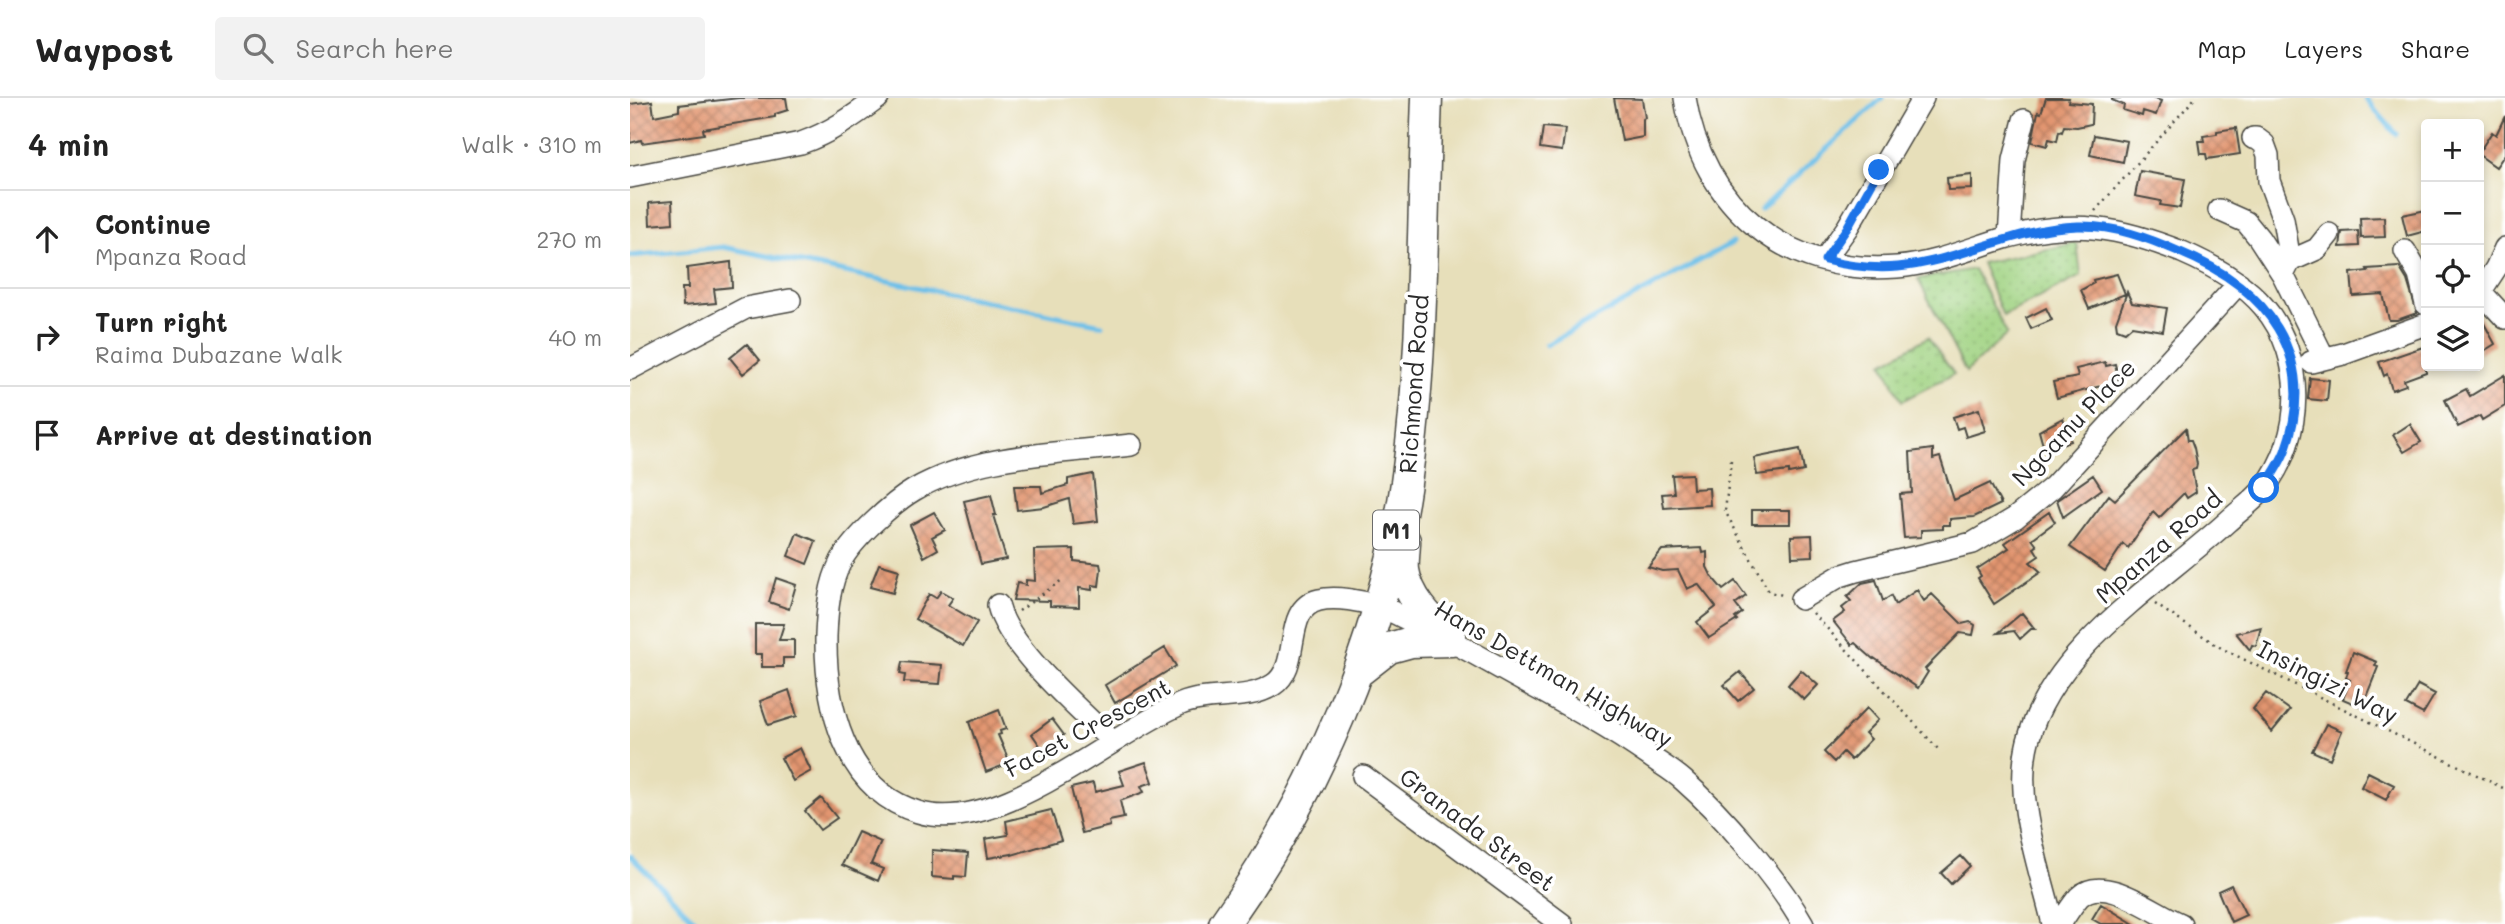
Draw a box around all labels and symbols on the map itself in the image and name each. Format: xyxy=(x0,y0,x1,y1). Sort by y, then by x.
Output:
route end xyxy=(1863,154,1894,185)
street label: Richmond Road xyxy=(1391,293,1435,475)
street label: Ngcamu Place xyxy=(2004,352,2142,492)
route start xyxy=(2248,472,2279,503)
street label: Mpanza Road xyxy=(2088,482,2228,610)
road number: M1 xyxy=(1373,510,1419,550)
street label: Hans Dettman Highway xyxy=(1429,592,1679,754)
street label: Insingizi Way xyxy=(2252,632,2404,730)
street label: Facet Crescent xyxy=(998,670,1176,784)
street label: Granada Street xyxy=(1394,760,1562,898)

